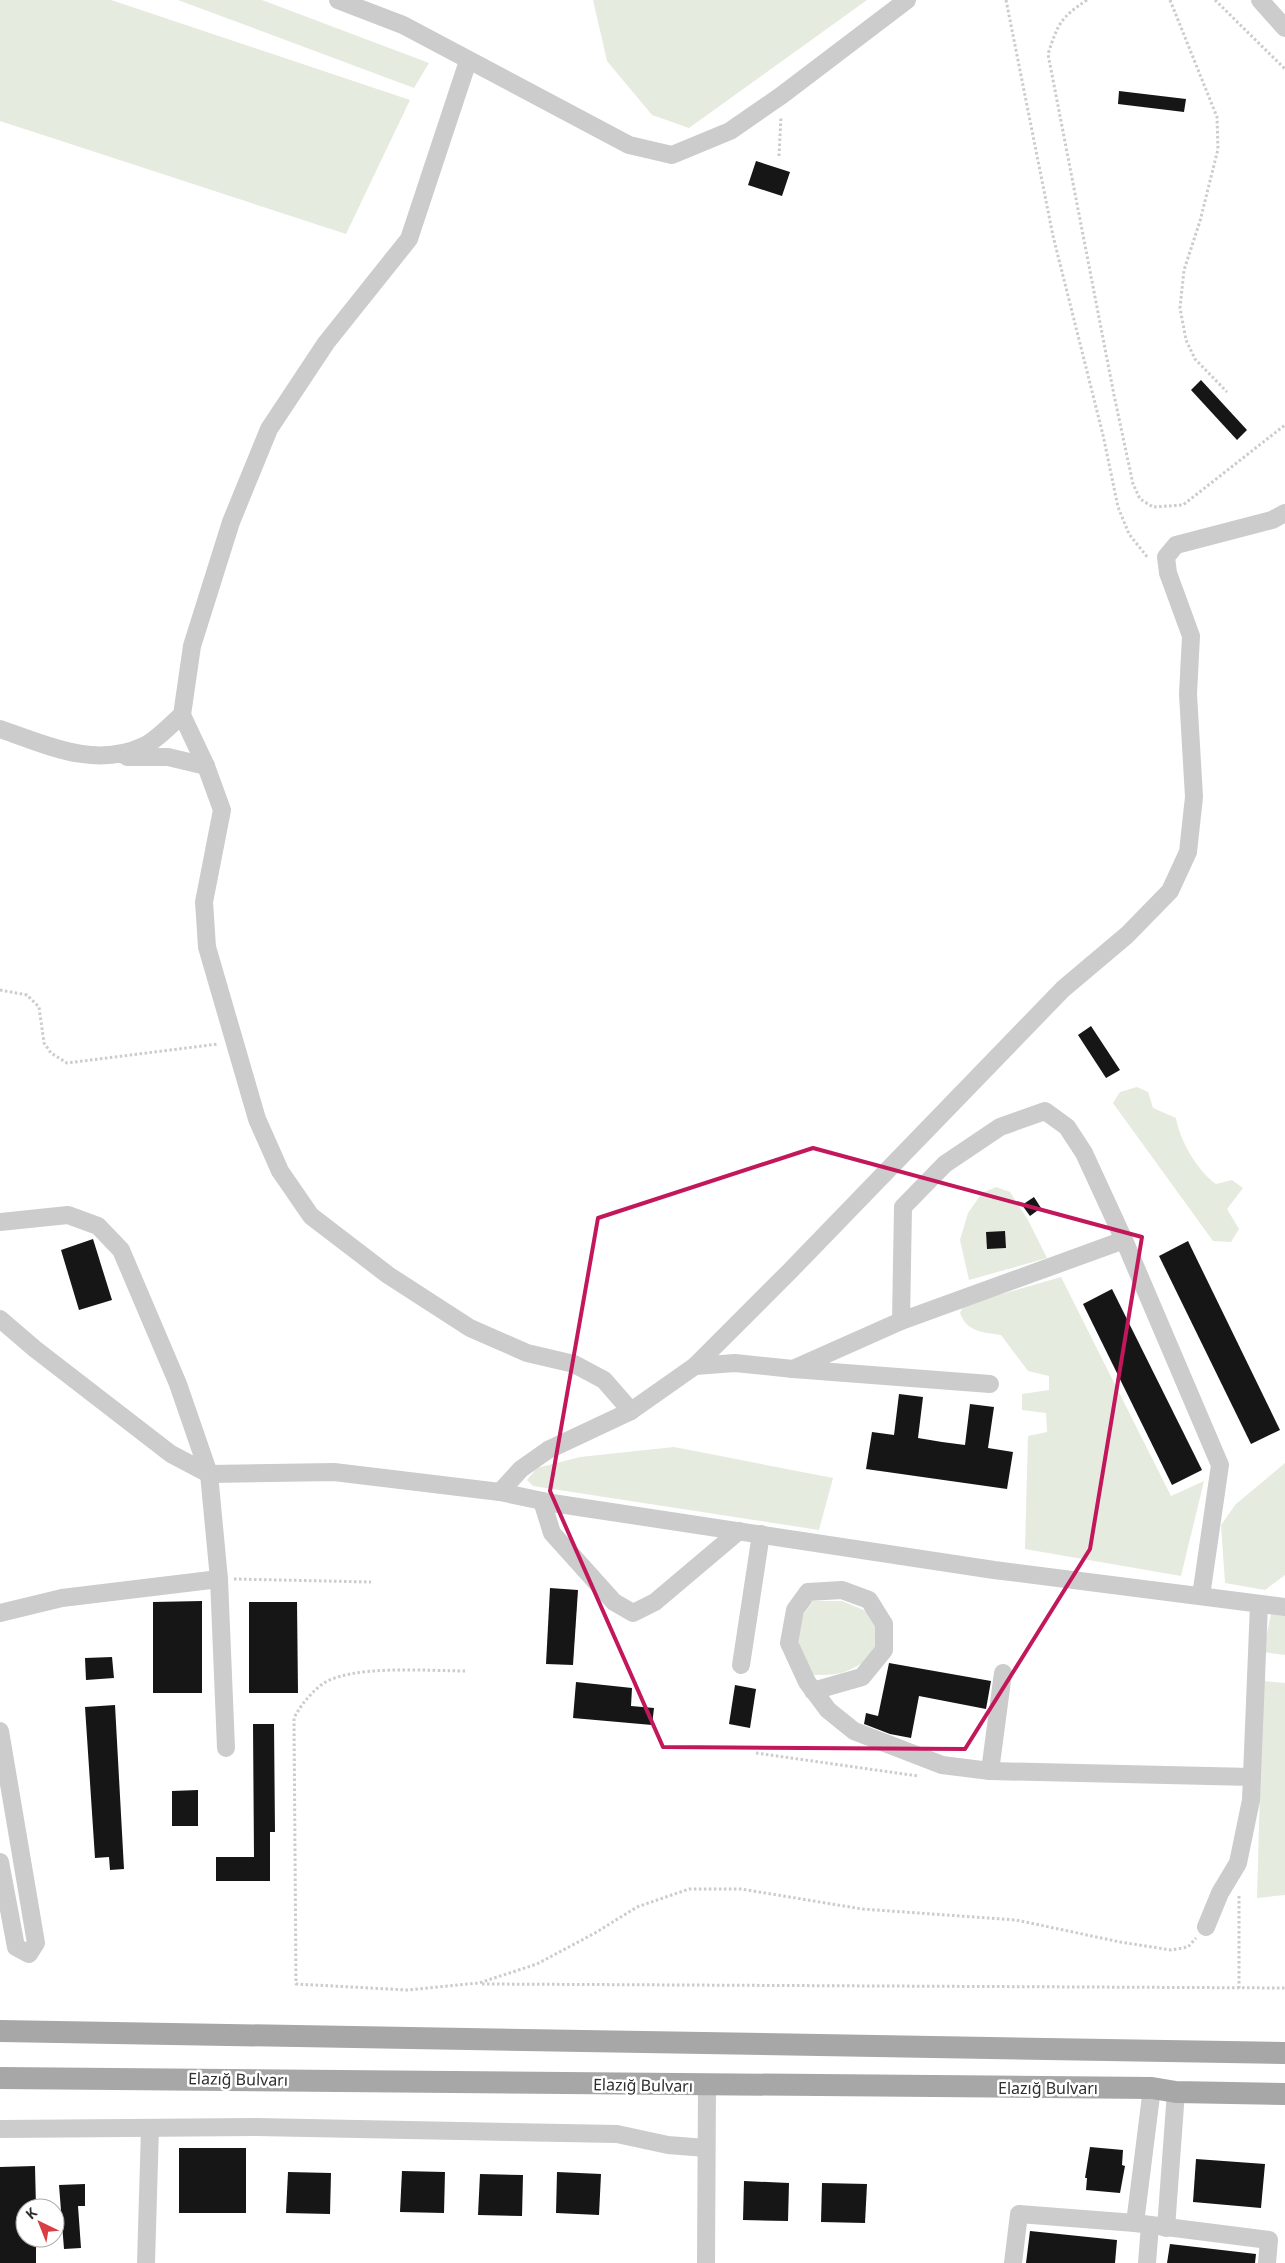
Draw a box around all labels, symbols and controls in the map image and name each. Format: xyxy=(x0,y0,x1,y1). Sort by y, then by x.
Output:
street label: Elazığ Bulvarı xyxy=(188,2067,288,2091)
street label: Elazığ Bulvarı xyxy=(593,2073,693,2097)
street label: Elazığ Bulvarı xyxy=(998,2077,1098,2099)
north arrow xyxy=(15,2198,65,2248)
text: K xyxy=(21,2203,41,2223)

